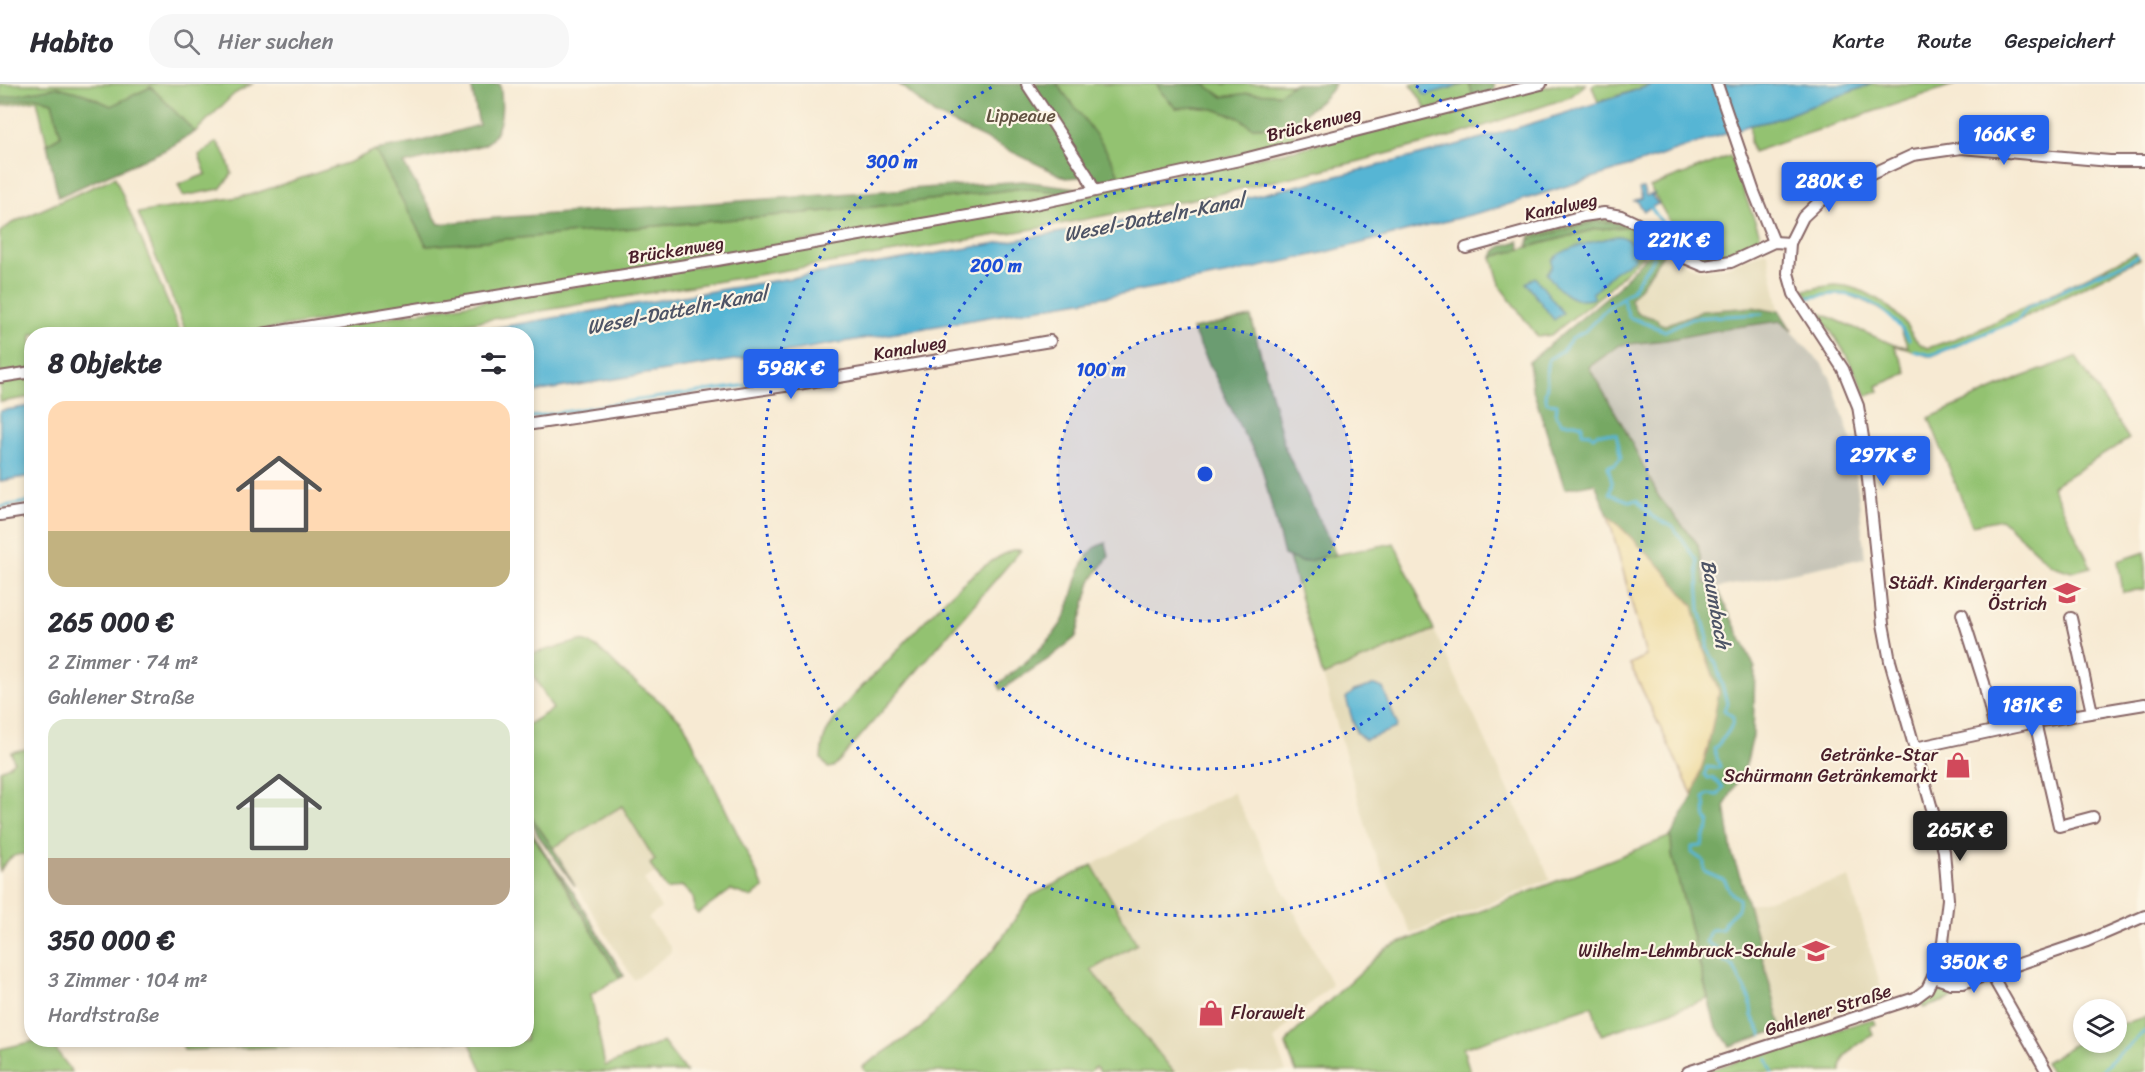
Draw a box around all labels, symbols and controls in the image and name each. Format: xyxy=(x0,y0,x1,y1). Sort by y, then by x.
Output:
search box xyxy=(149,14,569,68)
text: Habito xyxy=(30,17,113,66)
text: Hier suchen xyxy=(218,22,333,61)
text: Karte xyxy=(1833,22,1884,60)
text: Route xyxy=(1917,22,1971,60)
text: Gespeichert xyxy=(2004,22,2115,60)
icon: search xyxy=(170,25,203,58)
street label: Brückenweg xyxy=(1263,97,1365,151)
park label: Lippeaue xyxy=(986,100,1056,132)
pin: 166K € xyxy=(1955,115,2053,166)
text: 166K € xyxy=(1973,117,2035,152)
text: 300 m xyxy=(865,146,918,178)
pin: 280K € xyxy=(1780,162,1878,213)
text: 280K € xyxy=(1796,164,1862,199)
water label: Wesel-Datteln-Kanal xyxy=(1061,182,1252,252)
street label: Kanalweg xyxy=(1521,184,1601,230)
pin: 221K € xyxy=(1630,221,1728,272)
text: 221K € xyxy=(1648,223,1710,258)
street label: Brückenweg xyxy=(626,227,726,273)
text: 200 m xyxy=(969,250,1022,282)
water label: Wesel-Datteln-Kanal xyxy=(584,275,775,345)
street label: Kanalweg xyxy=(871,326,949,370)
text: 8 Objekte xyxy=(48,340,162,386)
icon: filters xyxy=(477,347,510,380)
pin: 598K € xyxy=(742,349,840,400)
text: 598K € xyxy=(757,351,825,386)
text: 100 m xyxy=(1077,354,1126,386)
pin: 297K € xyxy=(1834,436,1932,487)
text: 297K € xyxy=(1850,438,1916,473)
icon: home xyxy=(225,440,333,548)
centre of rings xyxy=(1195,464,1215,484)
water label: Baumbach xyxy=(1690,557,1741,653)
place label: Städt. Kindergarten Östrich xyxy=(1888,567,2047,620)
school or university icon: Städt. Kindergarten Östrich xyxy=(2052,578,2082,608)
text: 265 000 € xyxy=(48,599,174,645)
text: 2 Zimmer · 74 m² xyxy=(48,645,198,680)
text: Gahlener Straße xyxy=(48,680,194,715)
pin: 181K € xyxy=(1983,686,2081,737)
text: 181K € xyxy=(2002,688,2062,723)
place label: Getränke-Star Schürmann Getränkemarkt xyxy=(1724,739,1940,792)
shop icon: Getränke-Star Schürmann Getränkemarkt xyxy=(1943,750,1973,780)
icon: home xyxy=(225,758,333,866)
pin: 265K € xyxy=(1911,811,2009,862)
text: 265K € xyxy=(1927,813,1993,848)
text: 350 000 € xyxy=(48,917,175,963)
place label: Wilhelm-Lehmbruck-Schule xyxy=(1578,935,1796,967)
school or university icon: Wilhelm-Lehmbruck-Schule xyxy=(1801,936,1831,966)
pin: 350K € xyxy=(1925,943,2023,994)
text: 350K € xyxy=(1941,945,2007,980)
text: 3 Zimmer · 104 m² xyxy=(48,963,208,998)
street label: Gahlener Straße xyxy=(1760,974,1896,1046)
place label: Florawelt xyxy=(1231,997,1306,1029)
text: Hardtstraße xyxy=(48,998,159,1033)
shop icon: Florawelt xyxy=(1196,998,1226,1028)
map controls xyxy=(2073,999,2127,1053)
button: layers xyxy=(2073,999,2127,1053)

